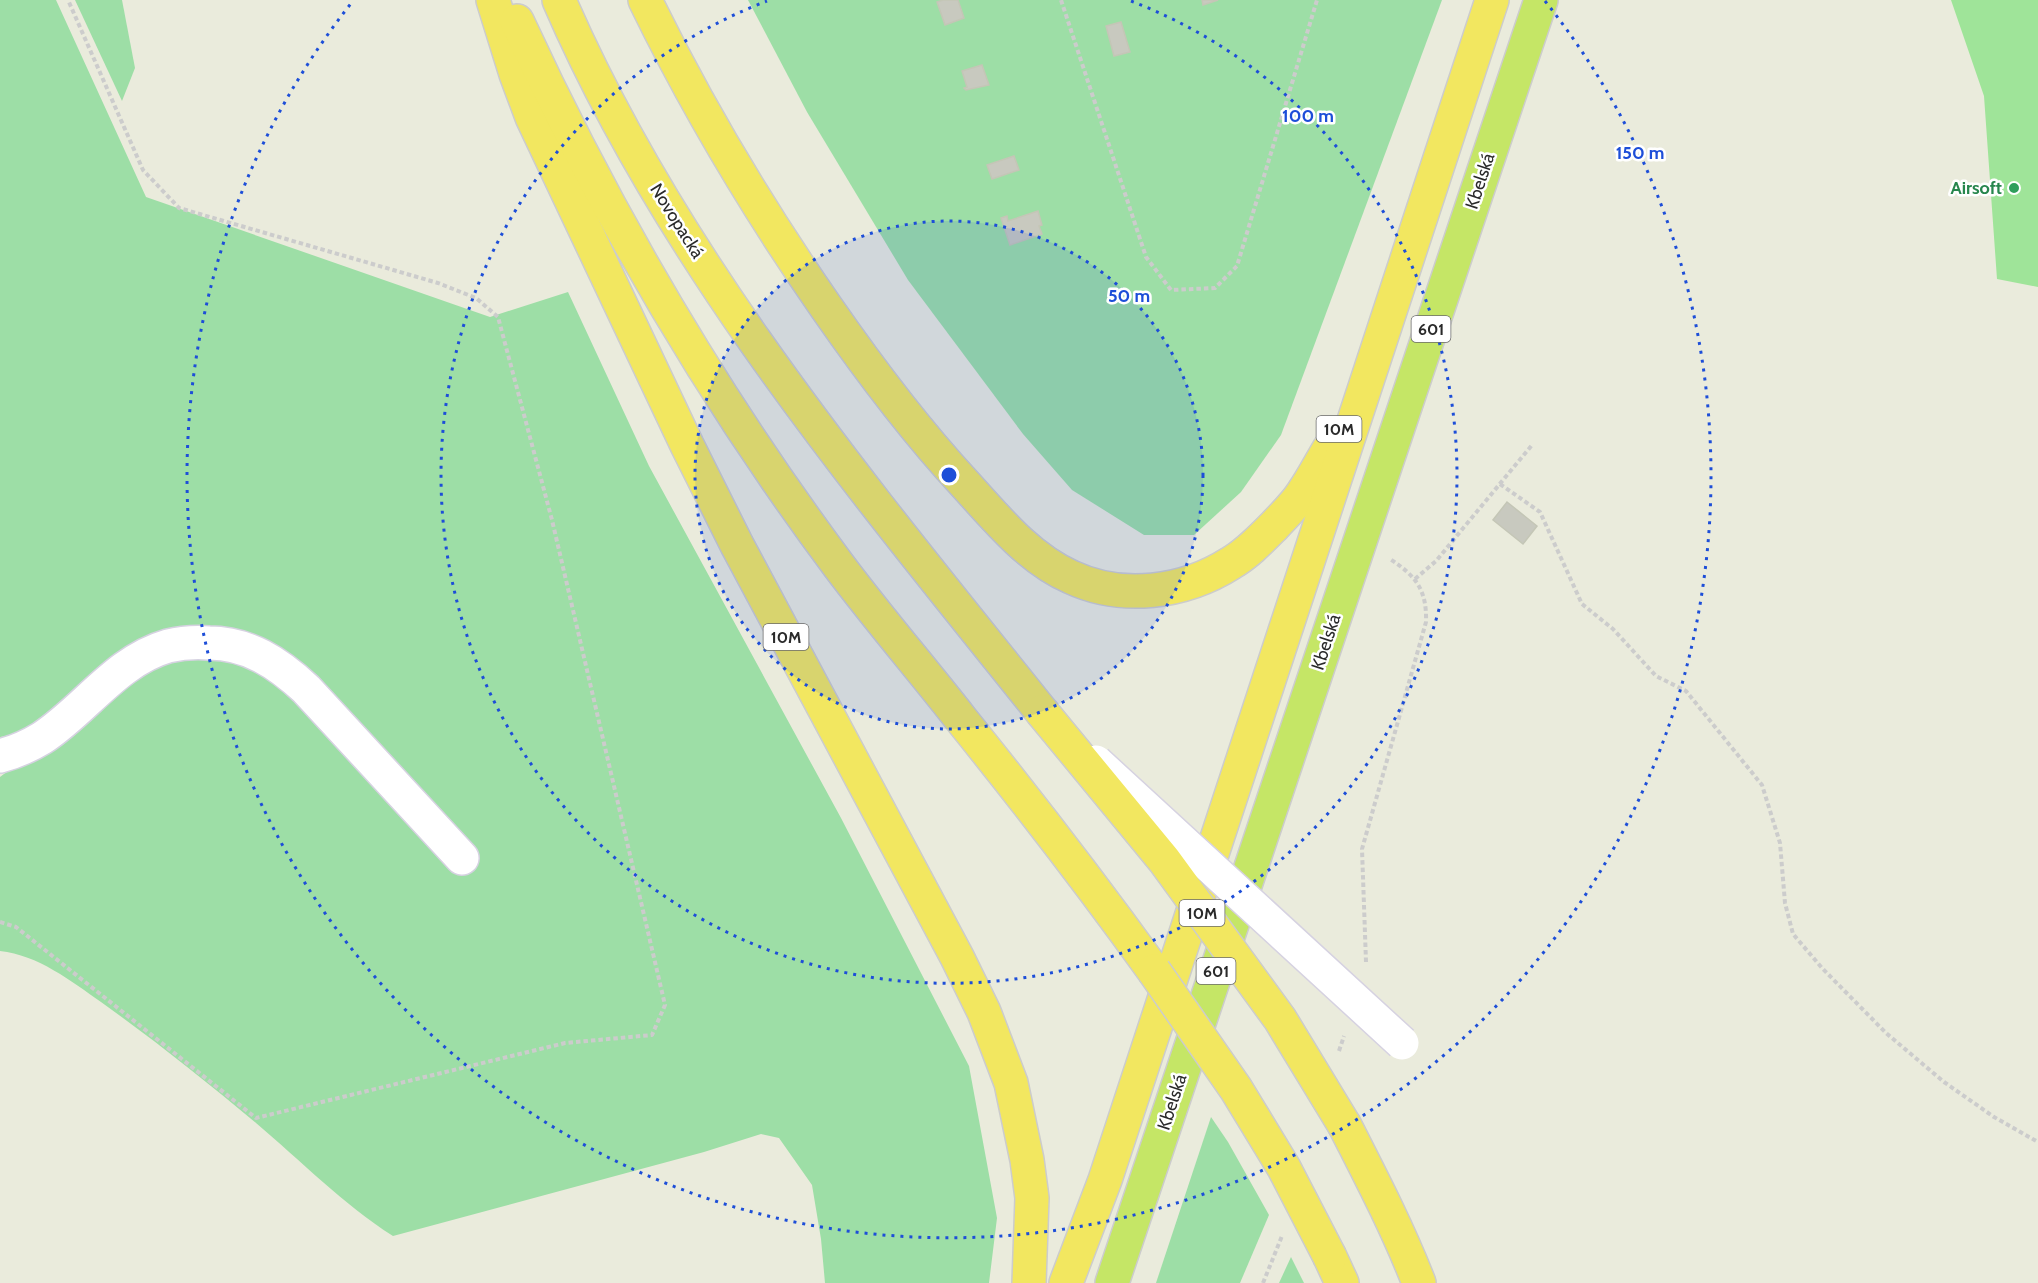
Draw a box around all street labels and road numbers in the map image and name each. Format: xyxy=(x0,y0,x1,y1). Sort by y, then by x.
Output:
street label: Kbelská xyxy=(1461,150,1499,212)
street label: Novopacká xyxy=(645,179,709,263)
road number: 601 xyxy=(1412,316,1450,342)
road number: 10M xyxy=(1316,416,1362,442)
street label: Kbelská xyxy=(1307,611,1345,673)
road number: 10M xyxy=(764,624,808,650)
road number: 10M xyxy=(1180,900,1224,926)
road number: 601 xyxy=(1196,958,1236,984)
street label: Kbelská xyxy=(1153,1071,1191,1133)

